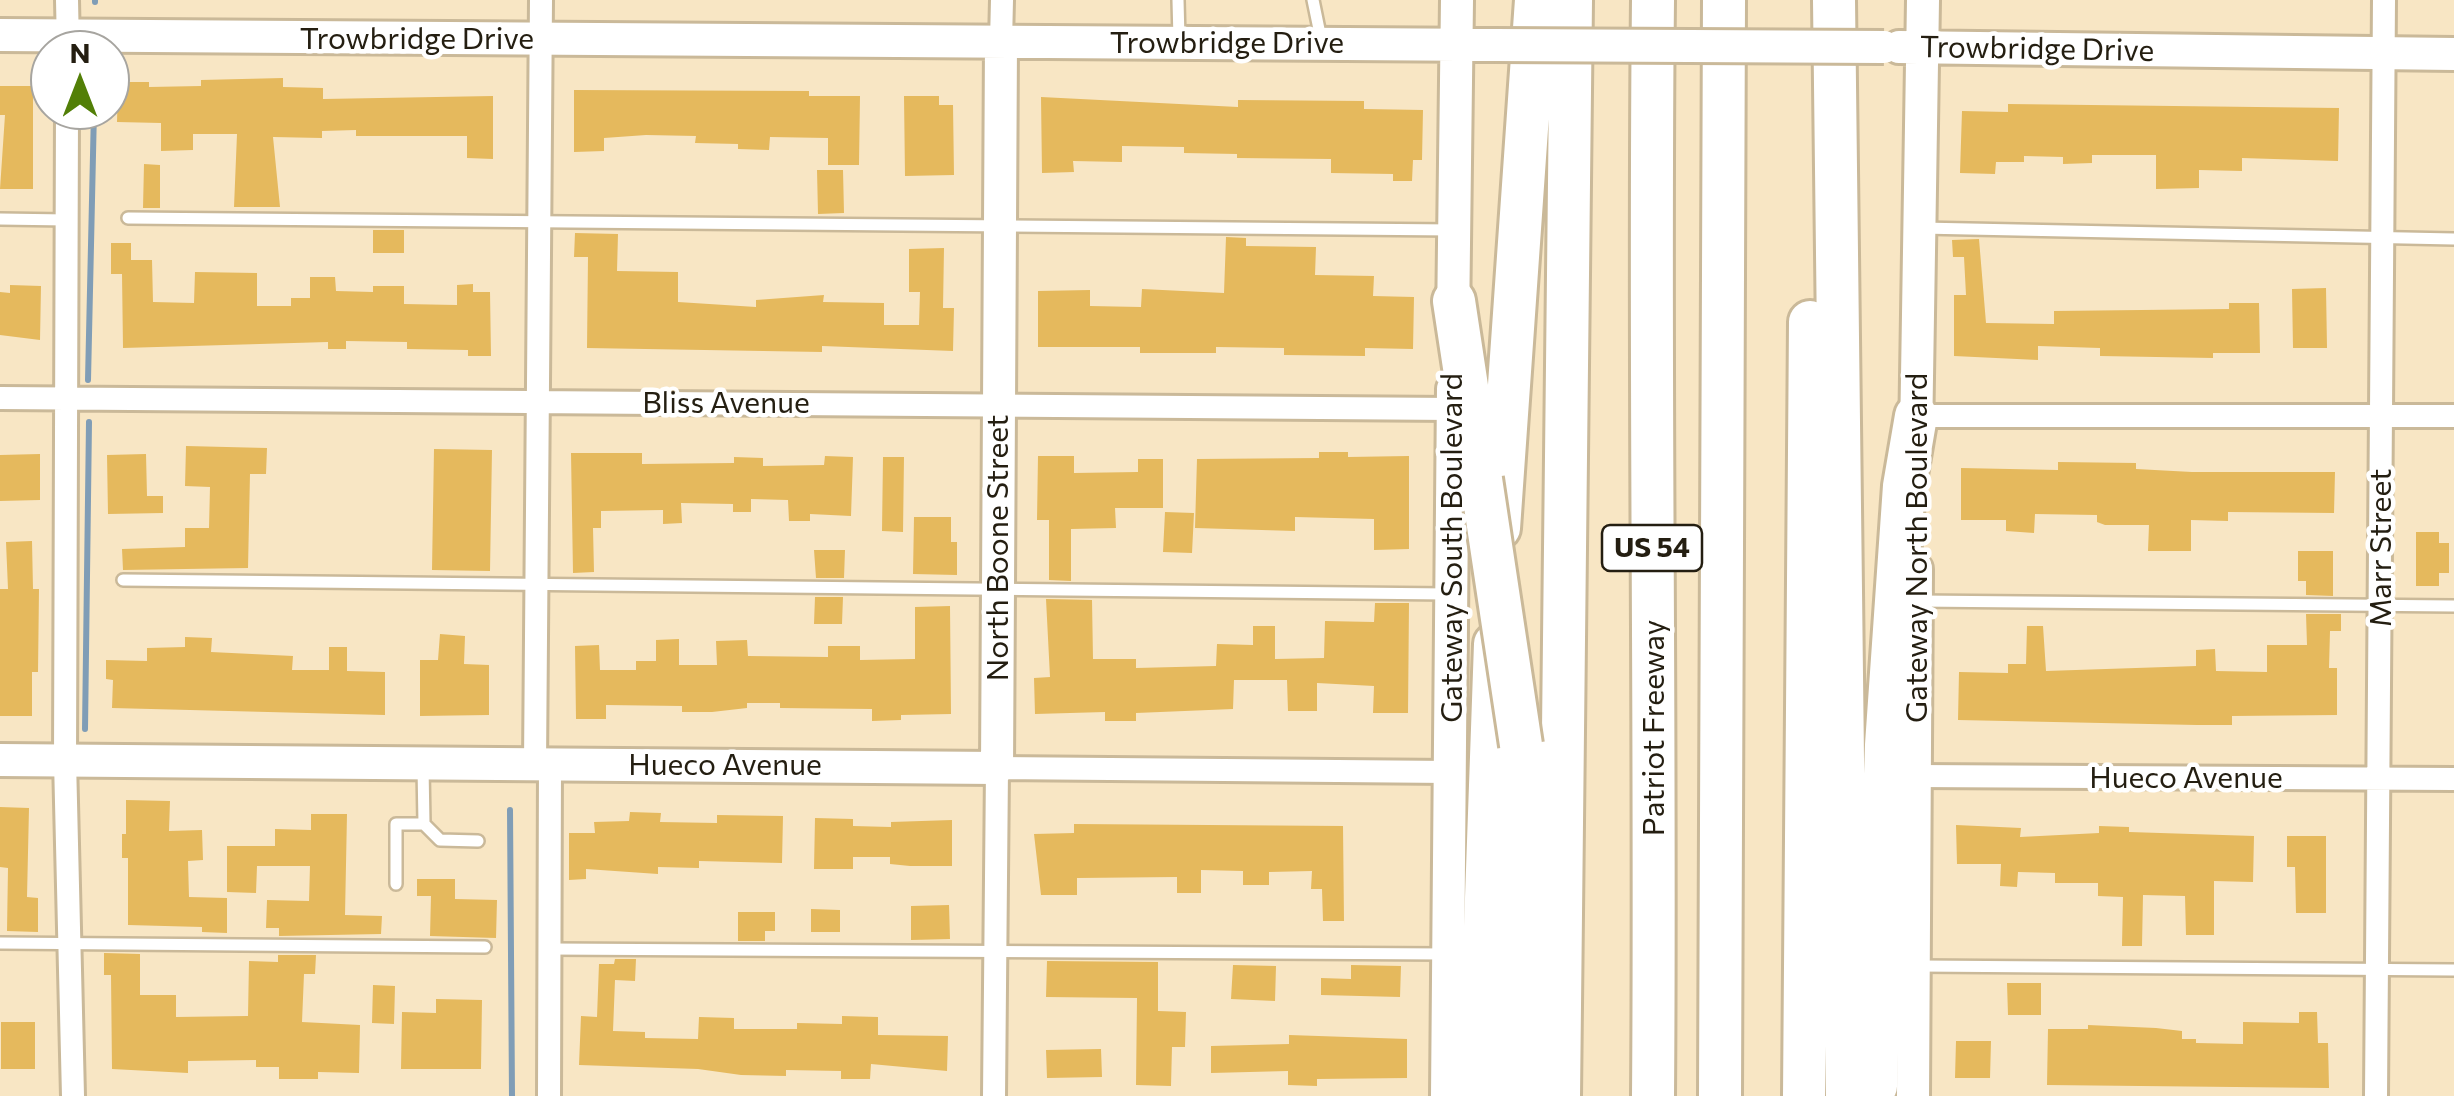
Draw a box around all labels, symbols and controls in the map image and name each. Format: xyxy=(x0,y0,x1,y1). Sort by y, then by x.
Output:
street label: Trowbridge Drive xyxy=(300,21,534,57)
street label: Trowbridge Drive xyxy=(1110,25,1344,61)
street label: Trowbridge Drive xyxy=(1920,29,2154,69)
north arrow xyxy=(30,30,130,130)
text: N xyxy=(70,35,91,69)
street label: Gateway South Boulevard xyxy=(1434,373,1470,723)
street label: Gateway North Boulevard xyxy=(1899,373,1935,723)
street label: Bliss Avenue xyxy=(642,385,810,421)
street label: North Boone Street xyxy=(980,415,1016,681)
street label: Marr Street xyxy=(2363,469,2399,627)
road number: US 54 xyxy=(1602,525,1702,571)
street label: Patriot Freeway xyxy=(1636,620,1672,836)
street label: Hueco Avenue xyxy=(628,747,822,783)
street label: Hueco Avenue xyxy=(2089,760,2283,796)

